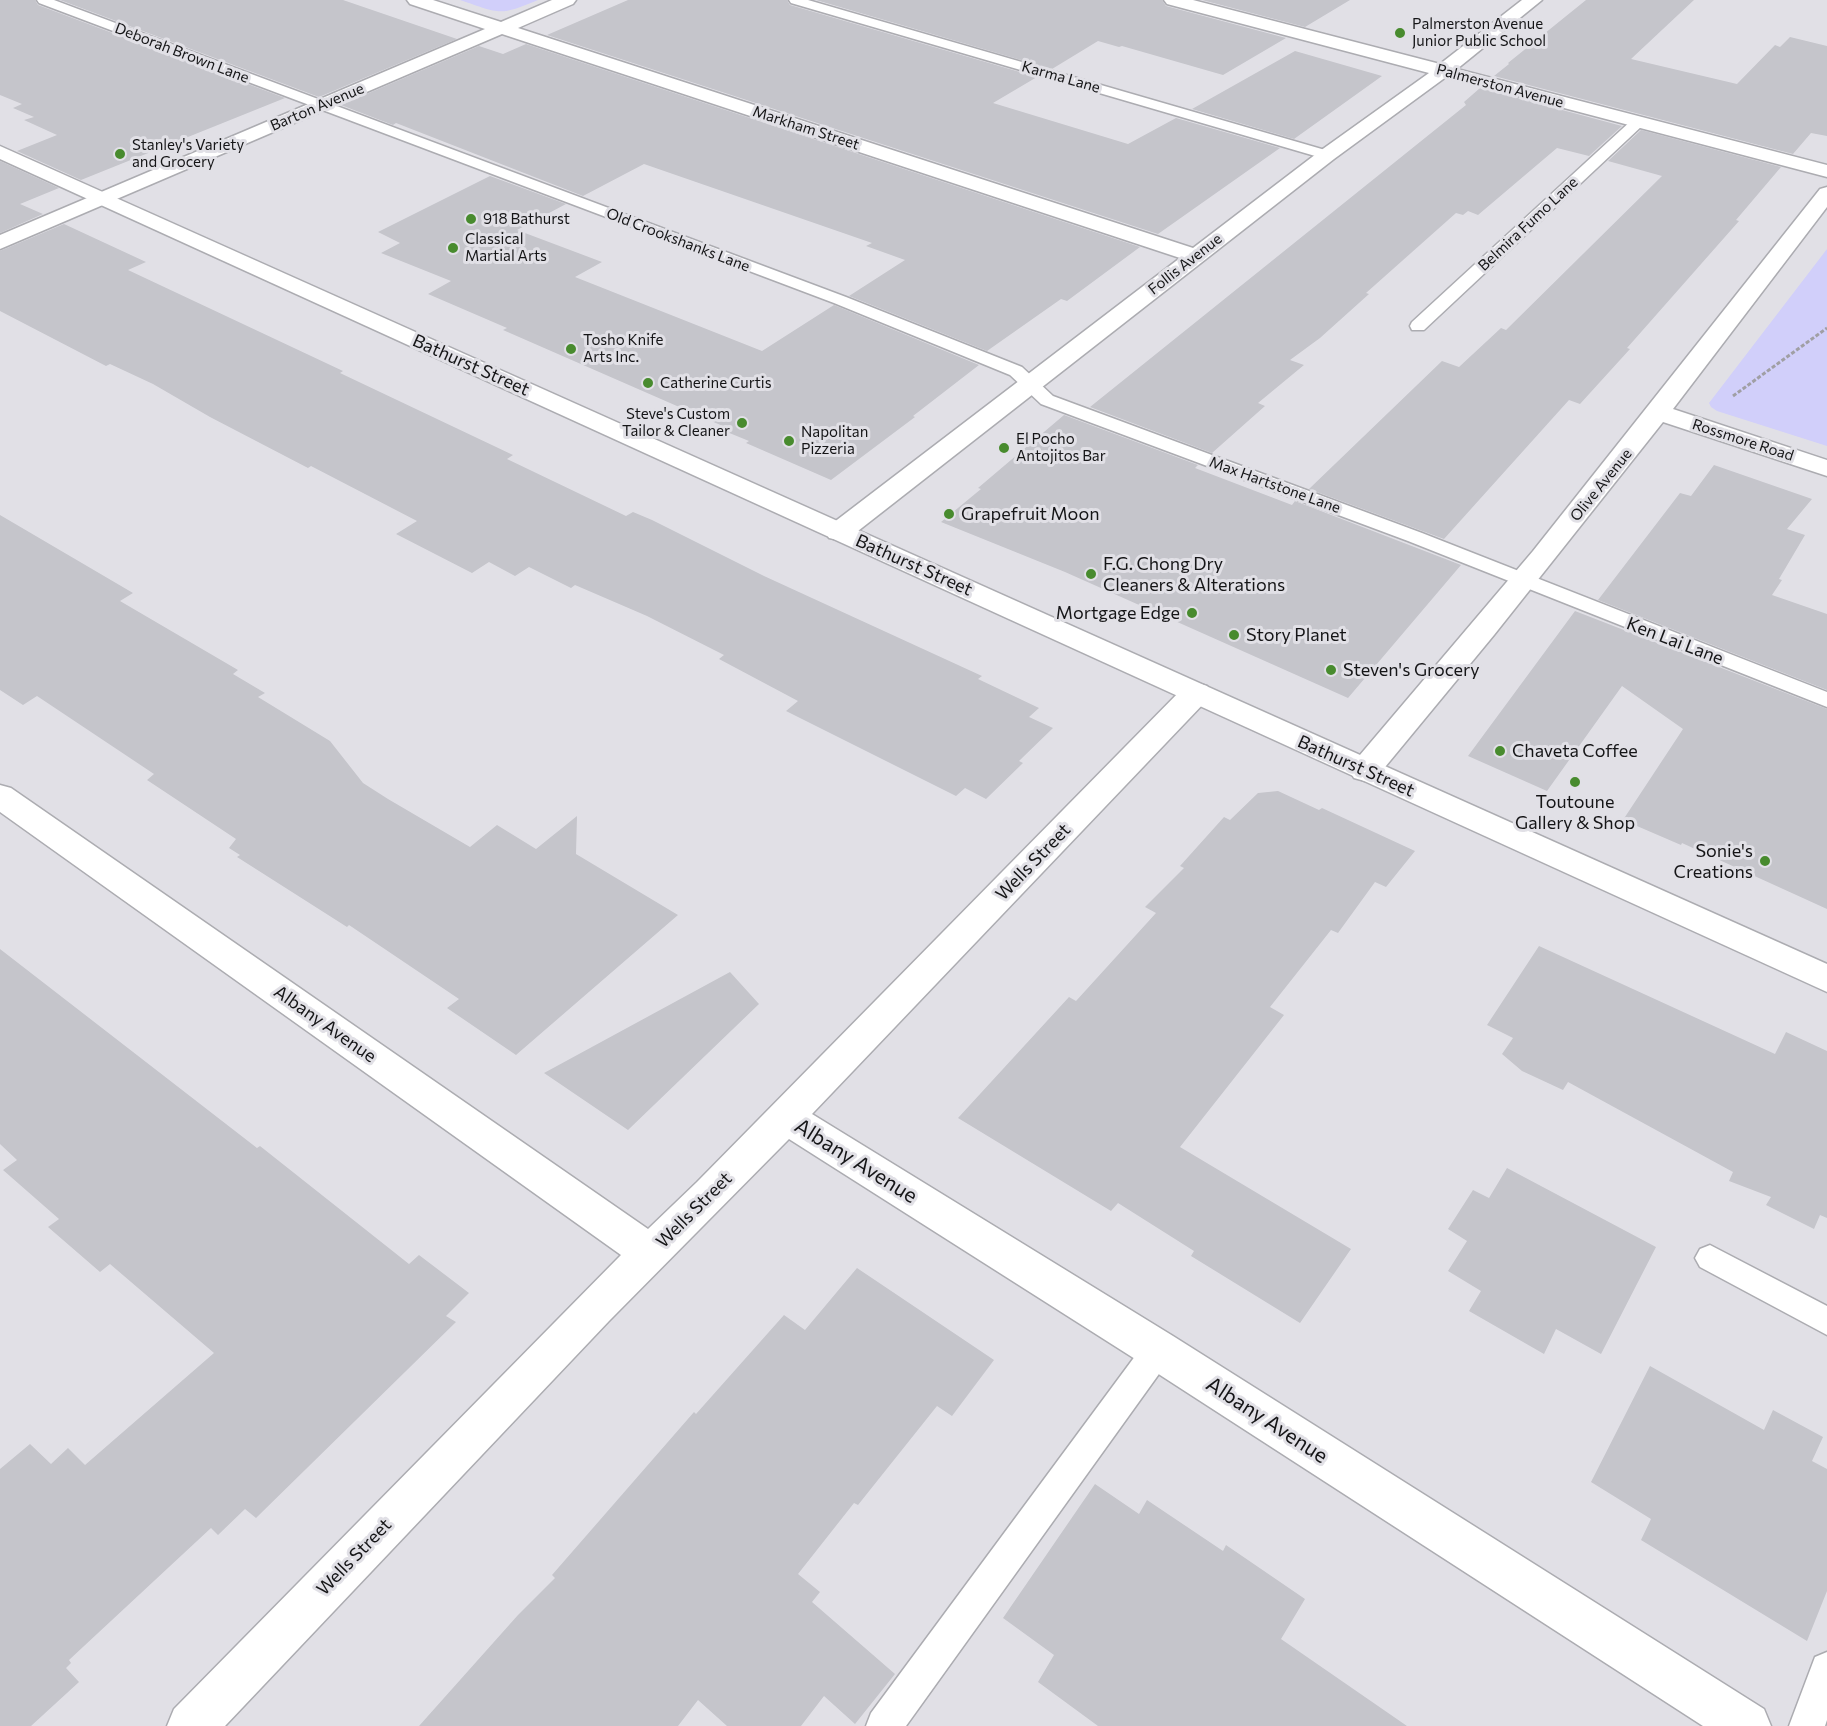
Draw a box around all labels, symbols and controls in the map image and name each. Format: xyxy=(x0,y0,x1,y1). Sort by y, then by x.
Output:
place label: Palmerston Avenue Junior Public School xyxy=(1412,15,1546,50)
street label: Deborah Brown Lane xyxy=(112,19,252,87)
marker: Palmerston Avenue Junior Public School xyxy=(1393,26,1407,40)
street label: Karma Lane xyxy=(1020,57,1102,97)
street label: Palmerston Avenue xyxy=(1434,60,1566,112)
street label: Barton Avenue xyxy=(267,79,367,135)
street label: Markham Street xyxy=(750,102,862,154)
place label: Stanley's Variety and Grocery xyxy=(132,136,244,171)
marker: Stanley's Variety and Grocery xyxy=(113,147,127,161)
street label: Belmira Fumo Lane xyxy=(1474,173,1582,275)
street label: Old Crookshanks Lane xyxy=(604,204,752,276)
place label: 918 Bathurst xyxy=(483,210,570,228)
marker: 918 Bathurst xyxy=(464,212,478,226)
place label: Classical Martial Arts xyxy=(465,230,547,265)
street label: Follis Avenue xyxy=(1145,230,1225,298)
marker: Classical Martial Arts xyxy=(446,241,460,255)
street label: Bathurst Street xyxy=(409,330,533,400)
place label: Tosho Knife Arts Inc. xyxy=(583,331,664,366)
marker: Tosho Knife Arts Inc. xyxy=(564,342,578,356)
place label: Catherine Curtis xyxy=(660,374,771,392)
marker: Catherine Curtis xyxy=(641,376,655,390)
place label: Steve's Custom Tailor & Cleaner xyxy=(622,405,730,440)
street label: Rossmore Road xyxy=(1690,415,1796,465)
marker: Steve's Custom Tailor & Cleaner xyxy=(735,416,749,430)
place label: Napolitan Pizzeria xyxy=(801,423,868,458)
place label: El Pocho Antojitos Bar xyxy=(1016,430,1106,465)
marker: Napolitan Pizzeria xyxy=(782,434,796,448)
marker: El Pocho Antojitos Bar xyxy=(997,441,1011,455)
street label: Olive Avenue xyxy=(1566,445,1636,525)
street label: Max Hartstone Lane xyxy=(1207,453,1343,517)
place label: Grapefruit Moon xyxy=(961,503,1099,525)
marker: Grapefruit Moon xyxy=(942,507,956,521)
street label: Bathurst Street xyxy=(852,530,976,600)
place label: F.G. Chong Dry Cleaners & Alterations xyxy=(1103,553,1285,596)
marker: F.G. Chong Dry Cleaners & Alterations xyxy=(1084,567,1098,581)
place label: Mortgage Edge xyxy=(1056,602,1180,624)
marker: Mortgage Edge xyxy=(1185,606,1199,620)
street label: Ken Lai Lane xyxy=(1624,613,1726,669)
place label: Story Planet xyxy=(1246,624,1347,646)
marker: Story Planet xyxy=(1227,628,1241,642)
place label: Steven's Grocery xyxy=(1343,659,1480,681)
marker: Steven's Grocery xyxy=(1324,663,1338,677)
street label: Bathurst Street xyxy=(1294,731,1418,801)
place label: Chaveta Coffee xyxy=(1512,740,1638,762)
marker: Chaveta Coffee xyxy=(1493,744,1507,758)
marker: Toutoune Gallery & Shop xyxy=(1568,775,1582,789)
place label: Toutoune Gallery & Shop xyxy=(1515,791,1635,834)
street label: Wells Street xyxy=(991,819,1075,905)
place label: Sonie's Creations xyxy=(1674,840,1753,882)
marker: Sonie's Creations xyxy=(1758,854,1772,868)
street label: Albany Avenue xyxy=(270,981,380,1067)
street label: Albany Avenue xyxy=(790,1113,922,1209)
street label: Wells Street xyxy=(652,1168,736,1252)
street label: Albany Avenue xyxy=(1201,1371,1333,1469)
street label: Wells Street xyxy=(312,1514,396,1600)

